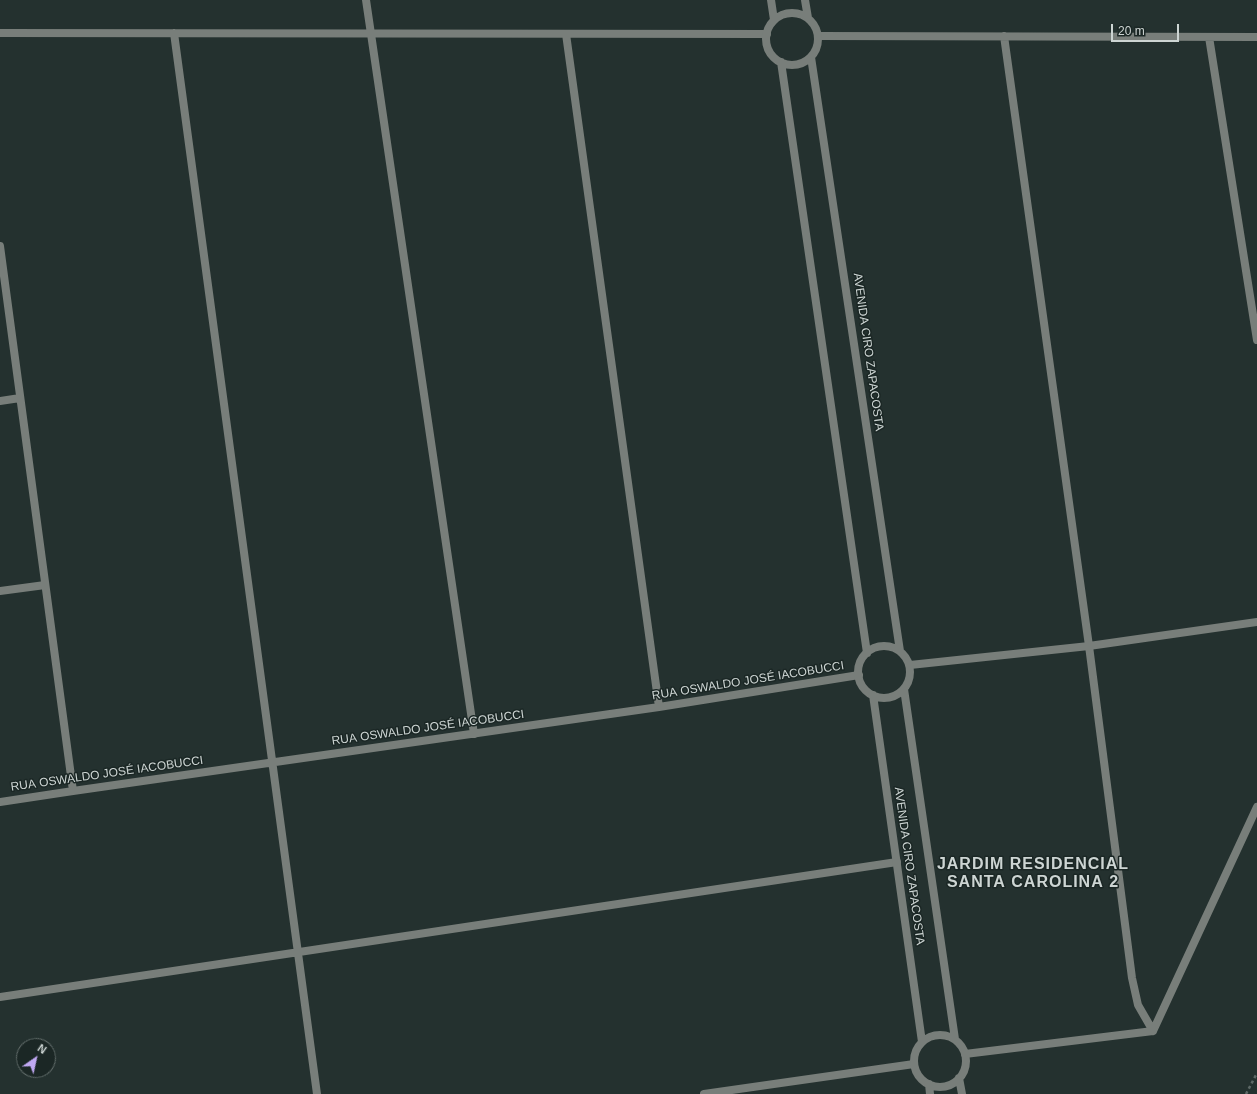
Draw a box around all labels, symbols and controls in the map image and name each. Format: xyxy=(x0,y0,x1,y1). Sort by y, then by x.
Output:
scale bar xyxy=(1113,16,1181,42)
text: 20 m xyxy=(1118,24,1145,38)
street label: AVENIDA CIRO ZAPACOSTA xyxy=(850,272,886,432)
street label: RUA OSWALDO JOSÉ IACOBUCCI xyxy=(651,659,845,703)
street label: RUA OSWALDO JOSÉ IACOBUCCI xyxy=(331,707,525,749)
street label: RUA OSWALDO JOSÉ IACOBUCCI xyxy=(10,753,204,795)
street label: AVENIDA CIRO ZAPACOSTA xyxy=(891,786,927,946)
district label: JARDIM RESIDENCIAL SANTA CAROLINA 2 xyxy=(937,855,1129,893)
north arrow xyxy=(16,1038,56,1078)
text: N xyxy=(35,1042,49,1056)

